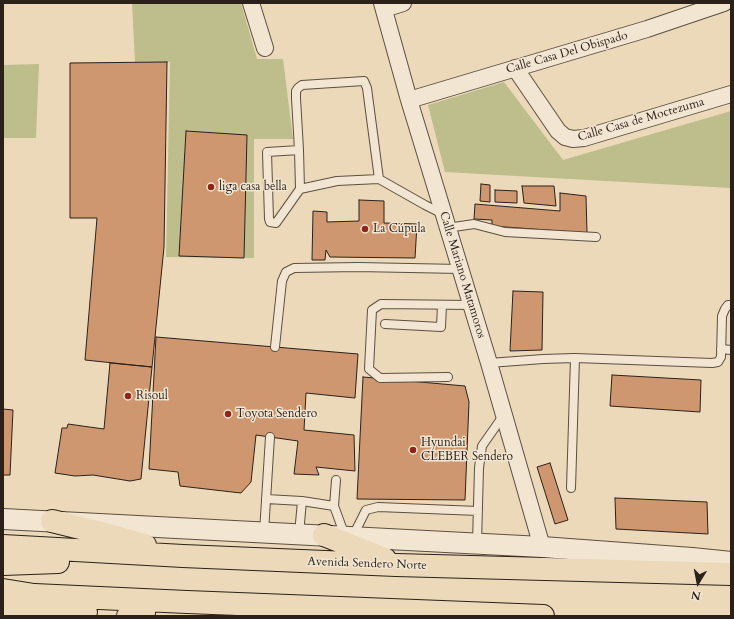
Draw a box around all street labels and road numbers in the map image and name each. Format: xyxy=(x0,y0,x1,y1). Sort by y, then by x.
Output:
street label: Calle Casa Del Obispado xyxy=(504,29,630,77)
street label: Calle Casa de Moctezuma xyxy=(576,95,706,145)
street label: Calle Mariano Matamoros xyxy=(436,210,488,340)
street label: Avenida Sendero Norte xyxy=(307,555,427,573)

